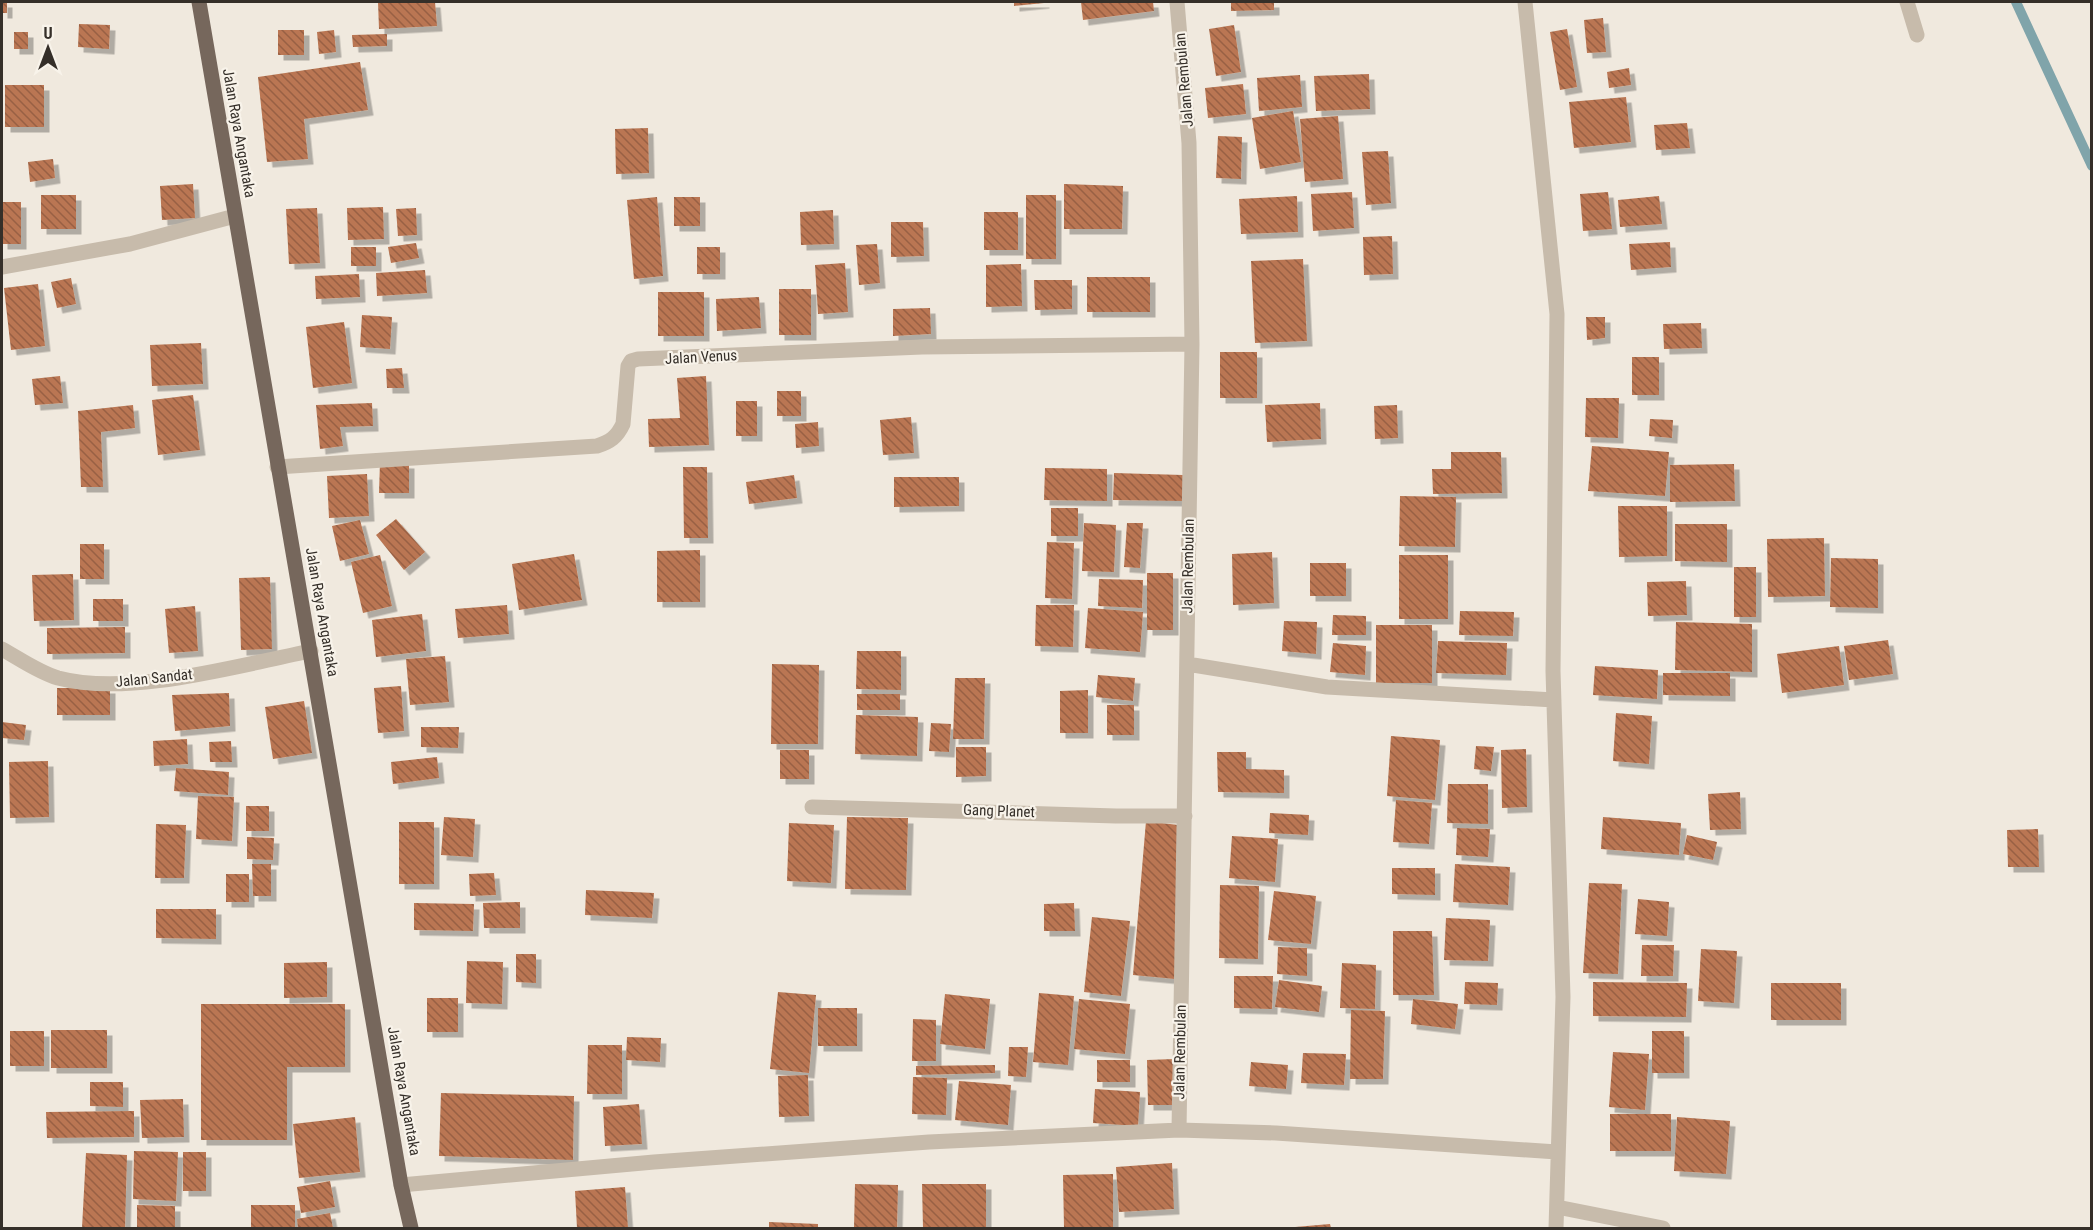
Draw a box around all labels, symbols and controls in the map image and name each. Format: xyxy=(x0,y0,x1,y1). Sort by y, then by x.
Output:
north arrow xyxy=(18,18,78,78)
text: U xyxy=(43,24,53,43)
street label: Jalan Rembulan xyxy=(1171,32,1197,128)
street label: Jalan Raya Angantaka xyxy=(219,67,259,199)
street label: Jalan Venus xyxy=(664,346,738,368)
street label: Jalan Rembulan xyxy=(1178,519,1198,613)
street label: Jalan Raya Angantaka xyxy=(302,546,342,678)
street label: Jalan Sandat xyxy=(115,665,193,691)
street label: Gang Planet xyxy=(963,801,1035,821)
street label: Jalan Rembulan xyxy=(1170,1005,1190,1099)
street label: Jalan Raya Angantaka xyxy=(384,1025,424,1157)

